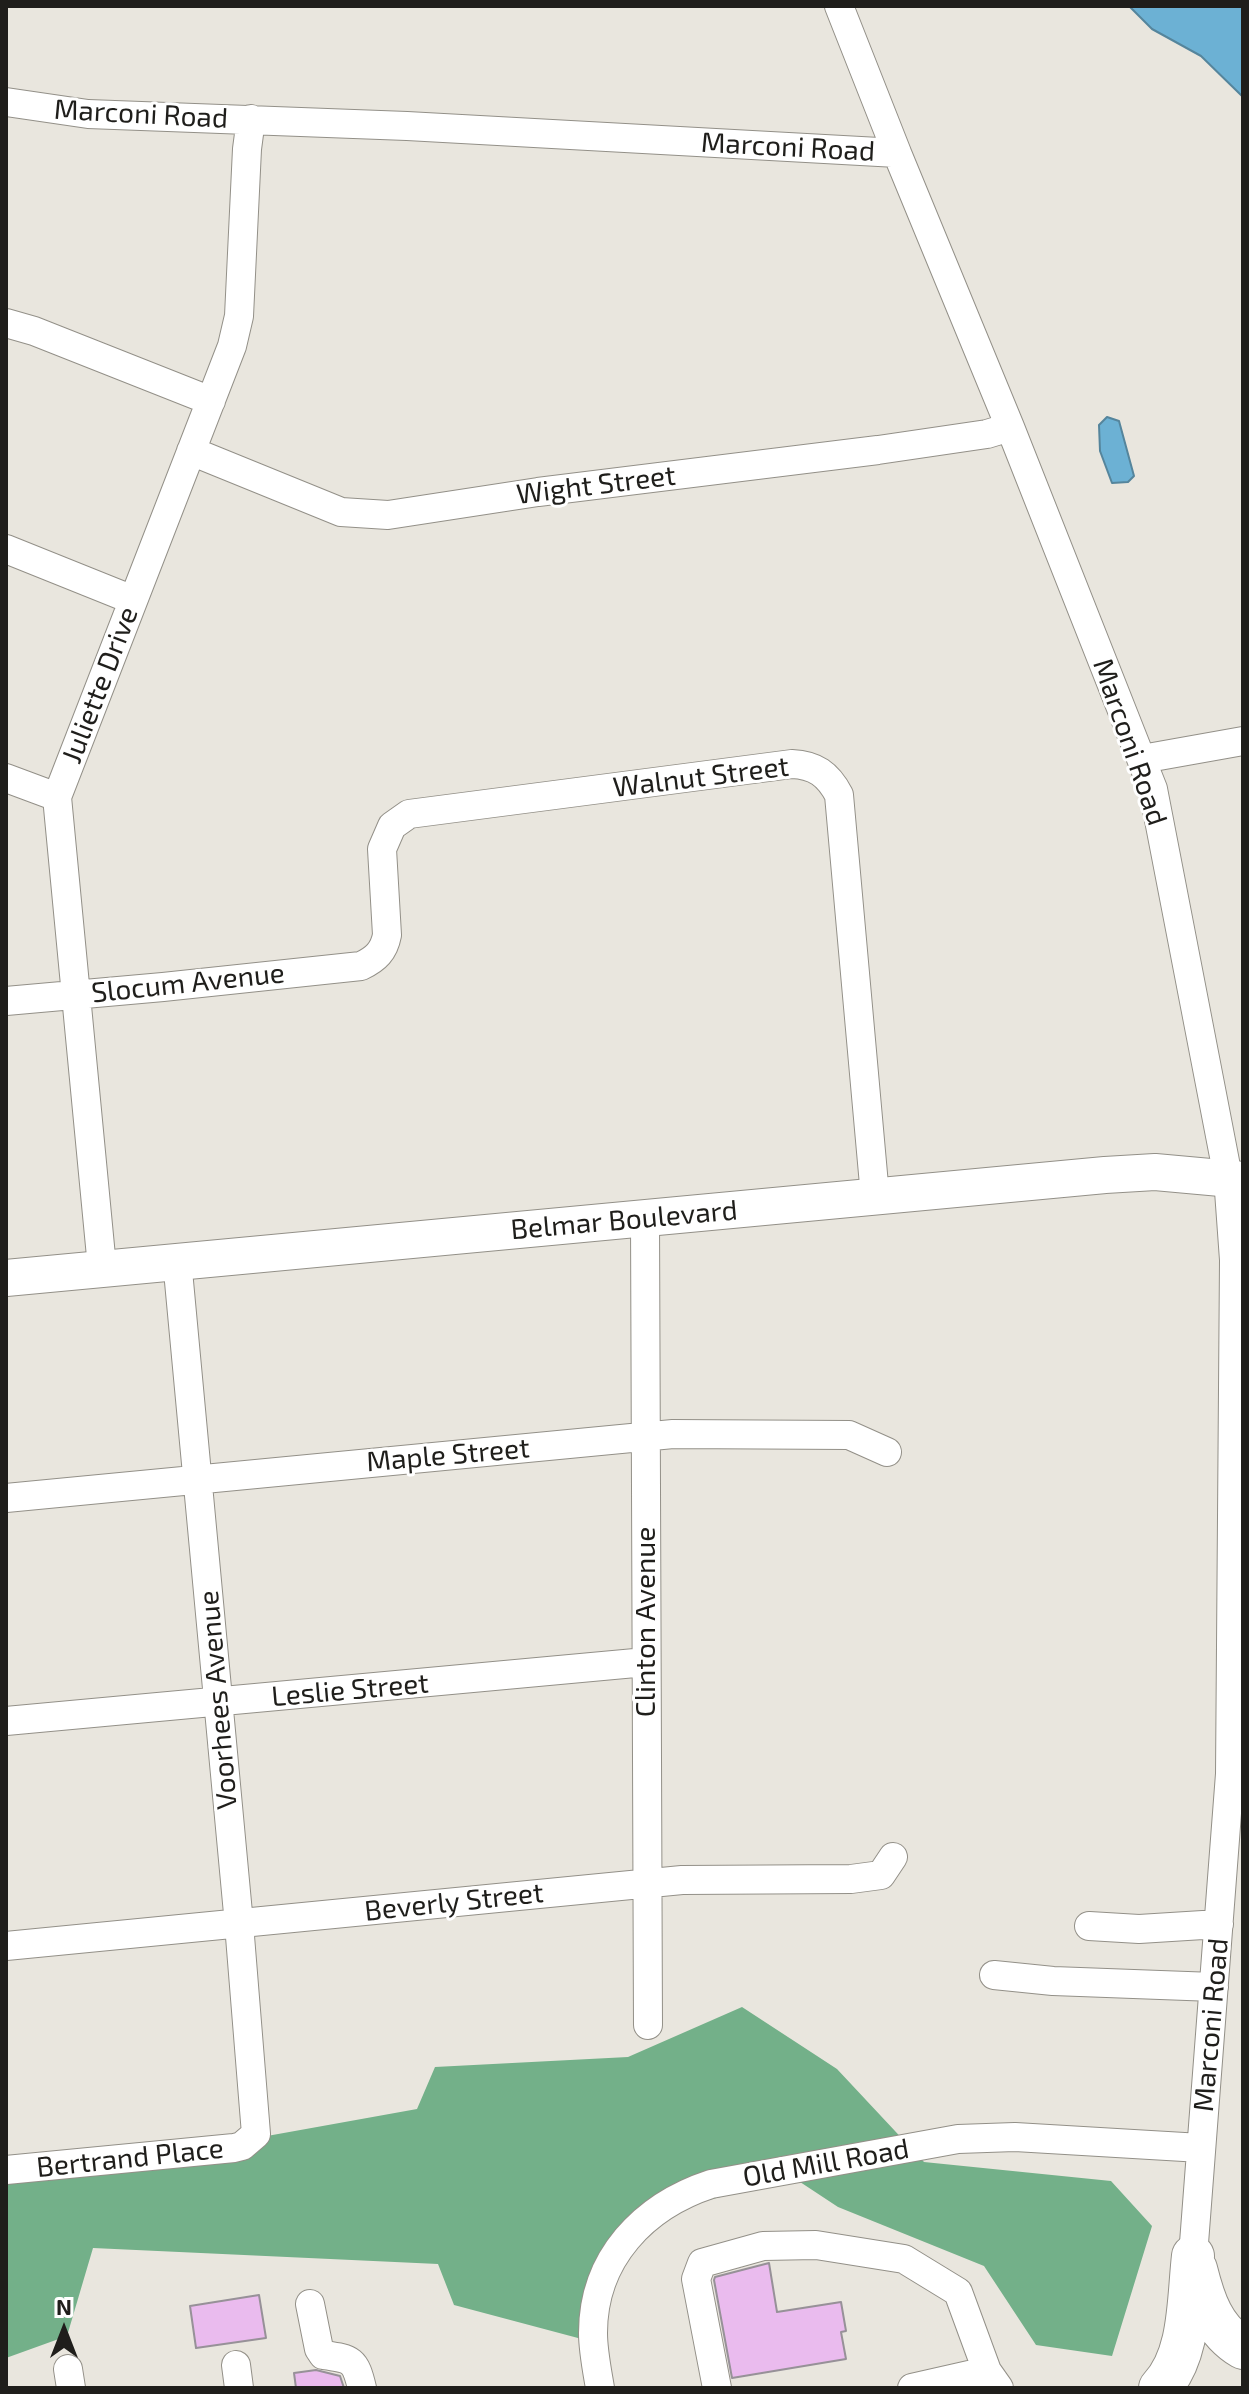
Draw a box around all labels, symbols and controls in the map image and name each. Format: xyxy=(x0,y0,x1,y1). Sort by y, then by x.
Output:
street label: Marconi Road xyxy=(53,93,229,135)
street label: Marconi Road xyxy=(700,126,876,168)
street label: Wight Street xyxy=(514,459,678,511)
street label: Juliette Drive xyxy=(55,602,145,768)
street label: Marconi Road xyxy=(1086,654,1174,830)
street label: Walnut Street xyxy=(611,750,791,804)
street label: Slocum Avenue xyxy=(90,956,286,1010)
street label: Belmar Boulevard xyxy=(509,1193,739,1247)
street label: Maple Street xyxy=(365,1431,531,1479)
street label: Clinton Avenue xyxy=(629,1527,663,1717)
street label: Voorhees Avenue xyxy=(192,1589,244,1811)
street label: Leslie Street xyxy=(270,1666,430,1714)
street label: Beverly Street xyxy=(363,1876,545,1928)
street label: Marconi Road xyxy=(1187,1937,1235,2113)
street label: Bertrand Place xyxy=(35,2131,225,2185)
street label: Old Mill Road xyxy=(740,2132,912,2194)
north arrow xyxy=(24,2290,104,2370)
text: N xyxy=(56,2293,72,2319)

